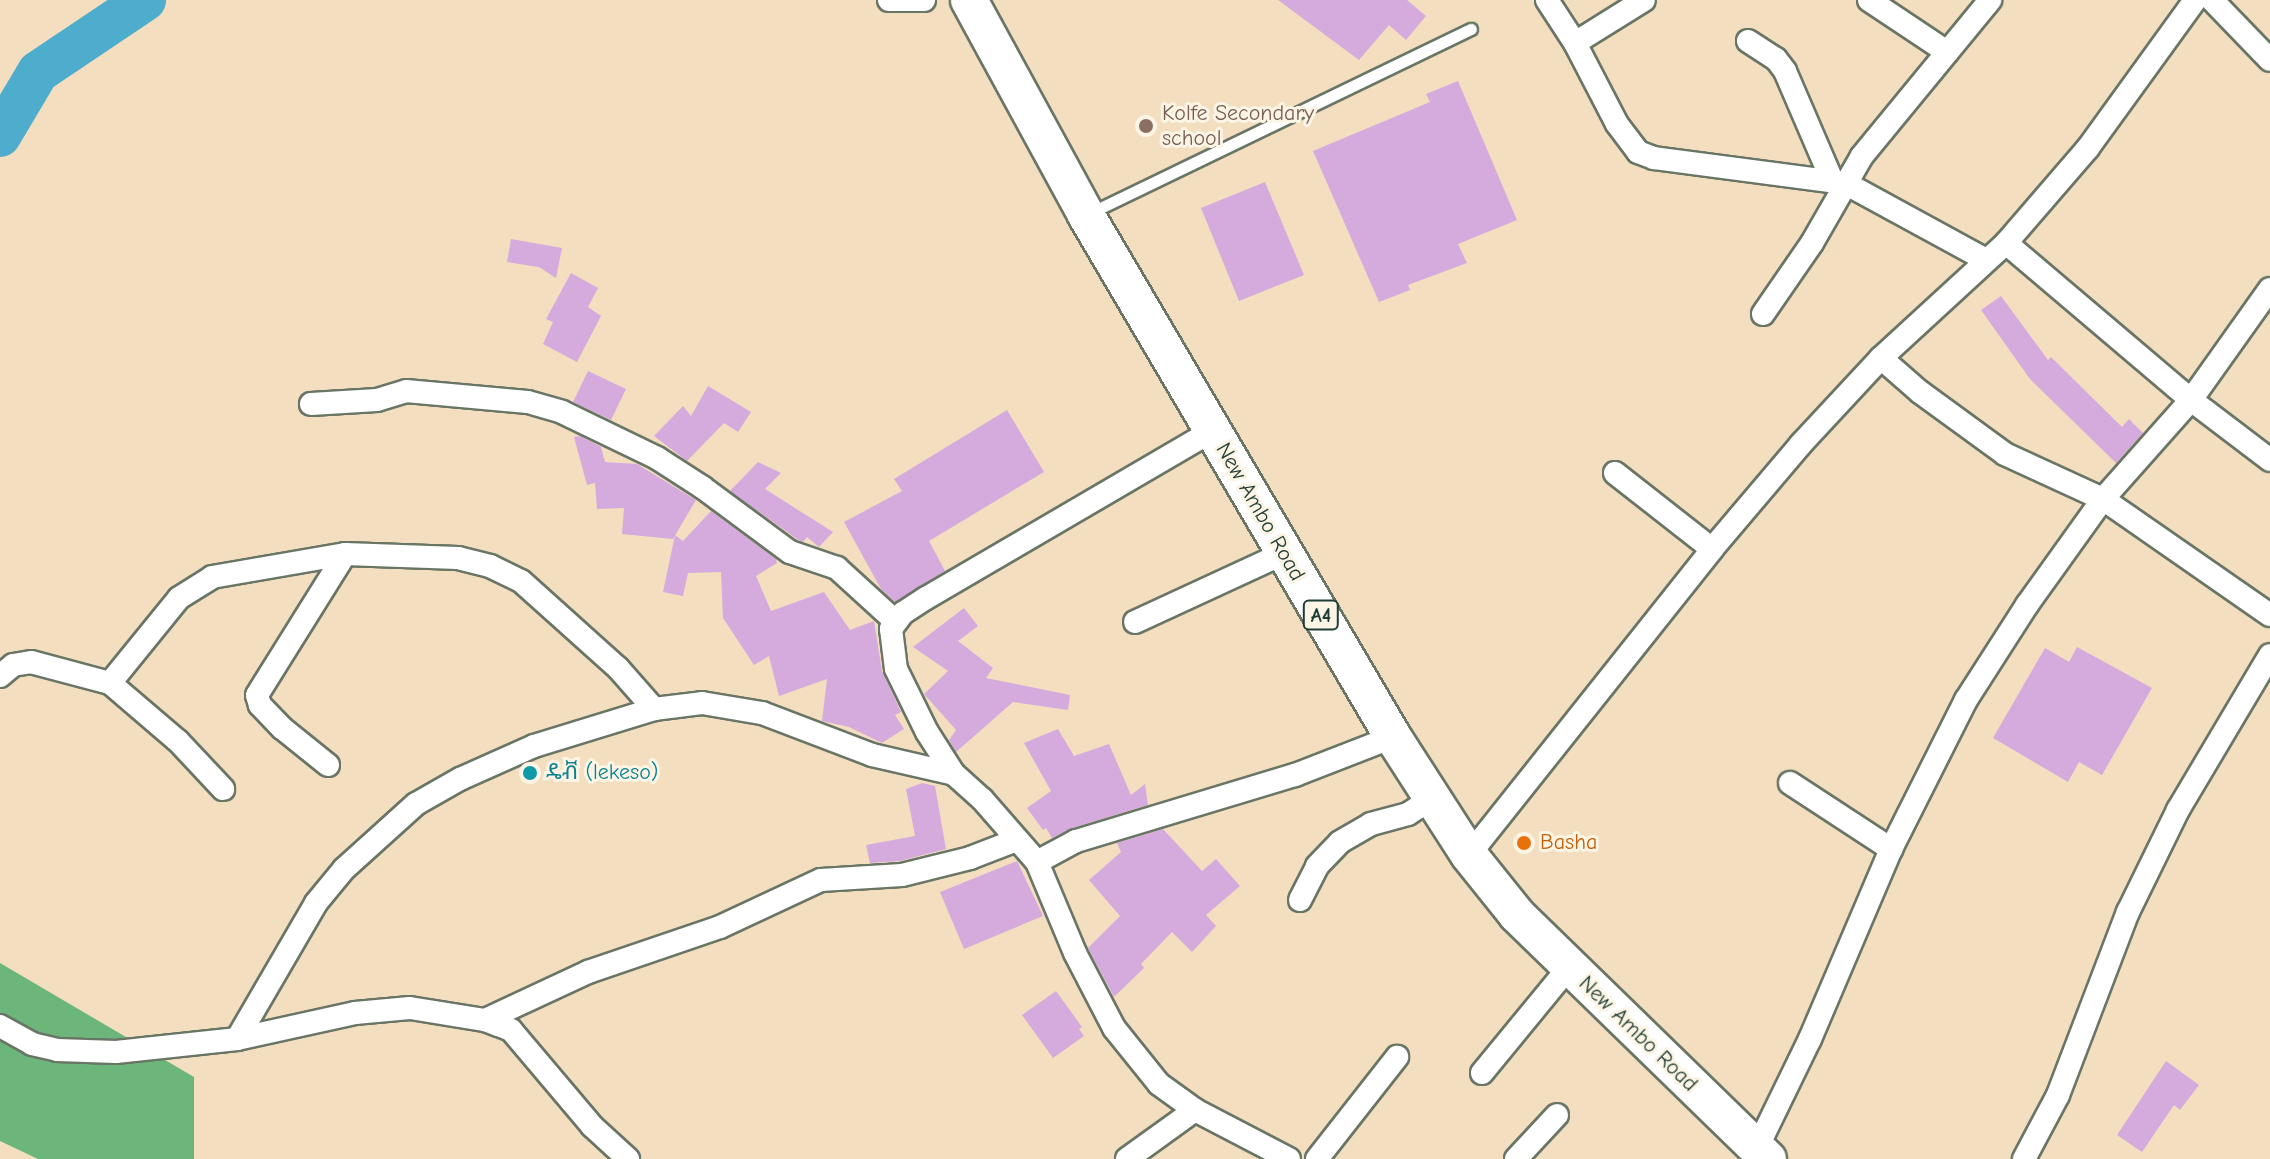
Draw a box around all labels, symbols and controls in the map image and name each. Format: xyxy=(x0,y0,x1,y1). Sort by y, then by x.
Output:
place label: Kolfe Secondary school xyxy=(1162,100,1314,152)
marker: Kolfe Secondary school xyxy=(1137,117,1155,135)
street label: New Ambo Road xyxy=(1210,438,1310,586)
road number: A4 xyxy=(1301,599,1341,631)
place label: ዴቭ (lekeso) xyxy=(546,760,658,786)
marker: ዴቭ (lekeso) xyxy=(521,764,539,782)
place label: Basha xyxy=(1540,830,1597,856)
marker: Basha xyxy=(1515,834,1533,852)
street label: New Ambo Road xyxy=(1573,971,1703,1097)

